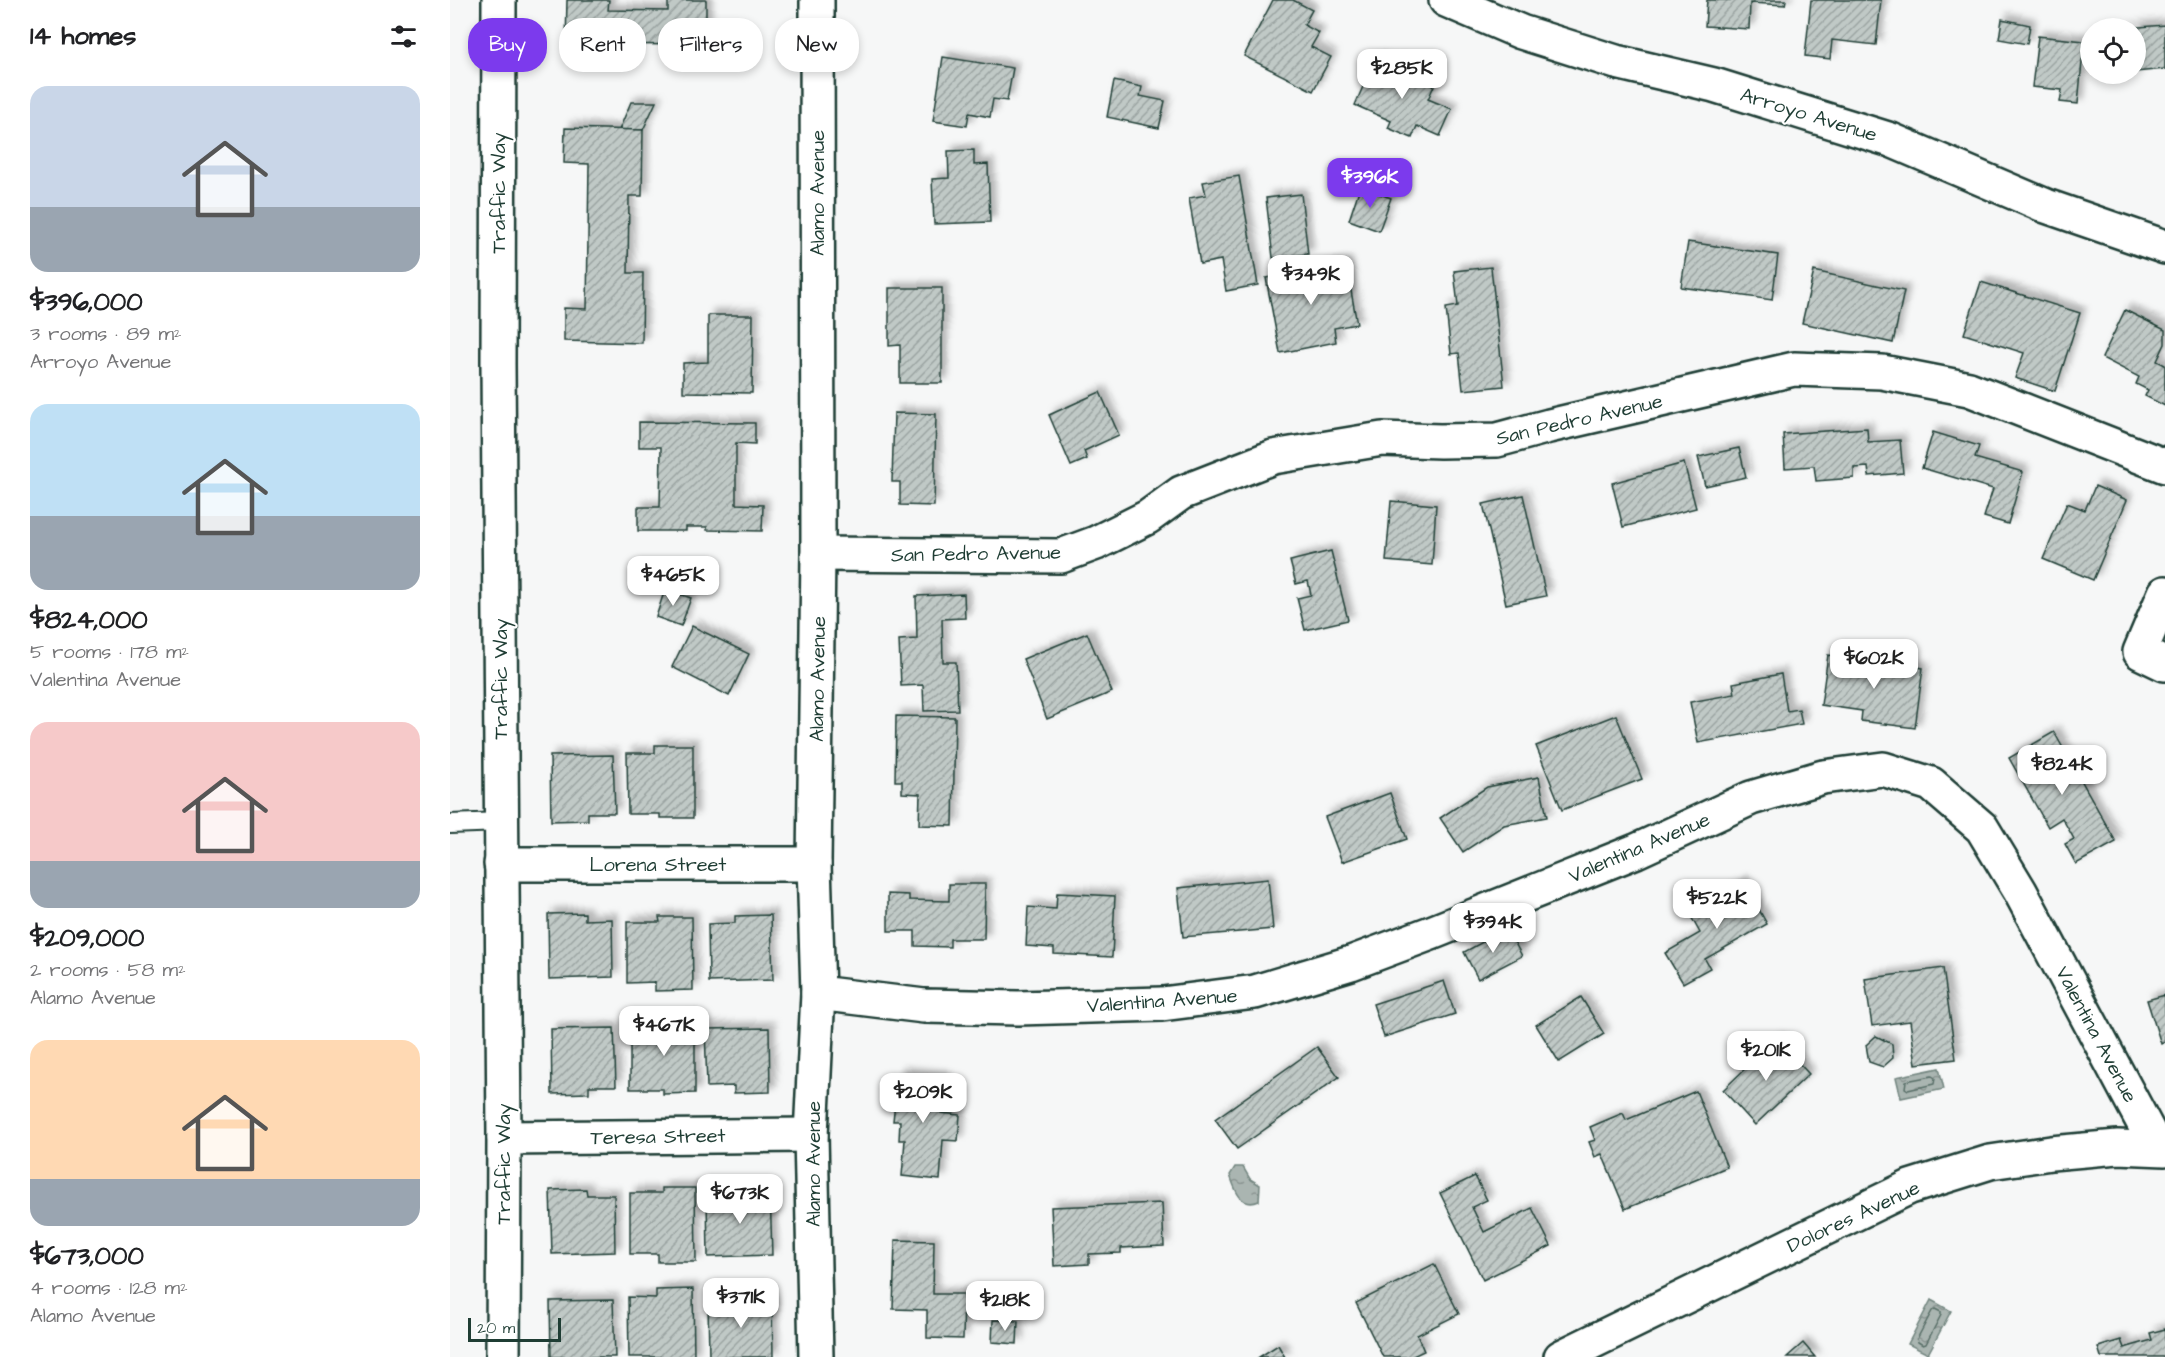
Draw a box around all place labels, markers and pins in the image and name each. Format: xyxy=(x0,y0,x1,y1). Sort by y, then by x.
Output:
pin: $285K xyxy=(1360,49,1444,100)
pin: $396K xyxy=(1328,158,1412,209)
pin: $349K xyxy=(1269,255,1353,306)
pin: $465K xyxy=(631,556,715,607)
pin: $602K xyxy=(1832,639,1916,690)
pin: $824K xyxy=(2020,745,2104,796)
pin: $522K xyxy=(1675,879,1759,930)
pin: $394K xyxy=(1451,903,1535,954)
pin: $467K xyxy=(622,1006,706,1057)
pin: $201K xyxy=(1724,1031,1808,1082)
pin: $209K xyxy=(881,1073,965,1124)
pin: $673K xyxy=(698,1174,782,1225)
pin: $371K xyxy=(699,1278,783,1329)
pin: $218K xyxy=(963,1281,1047,1332)

